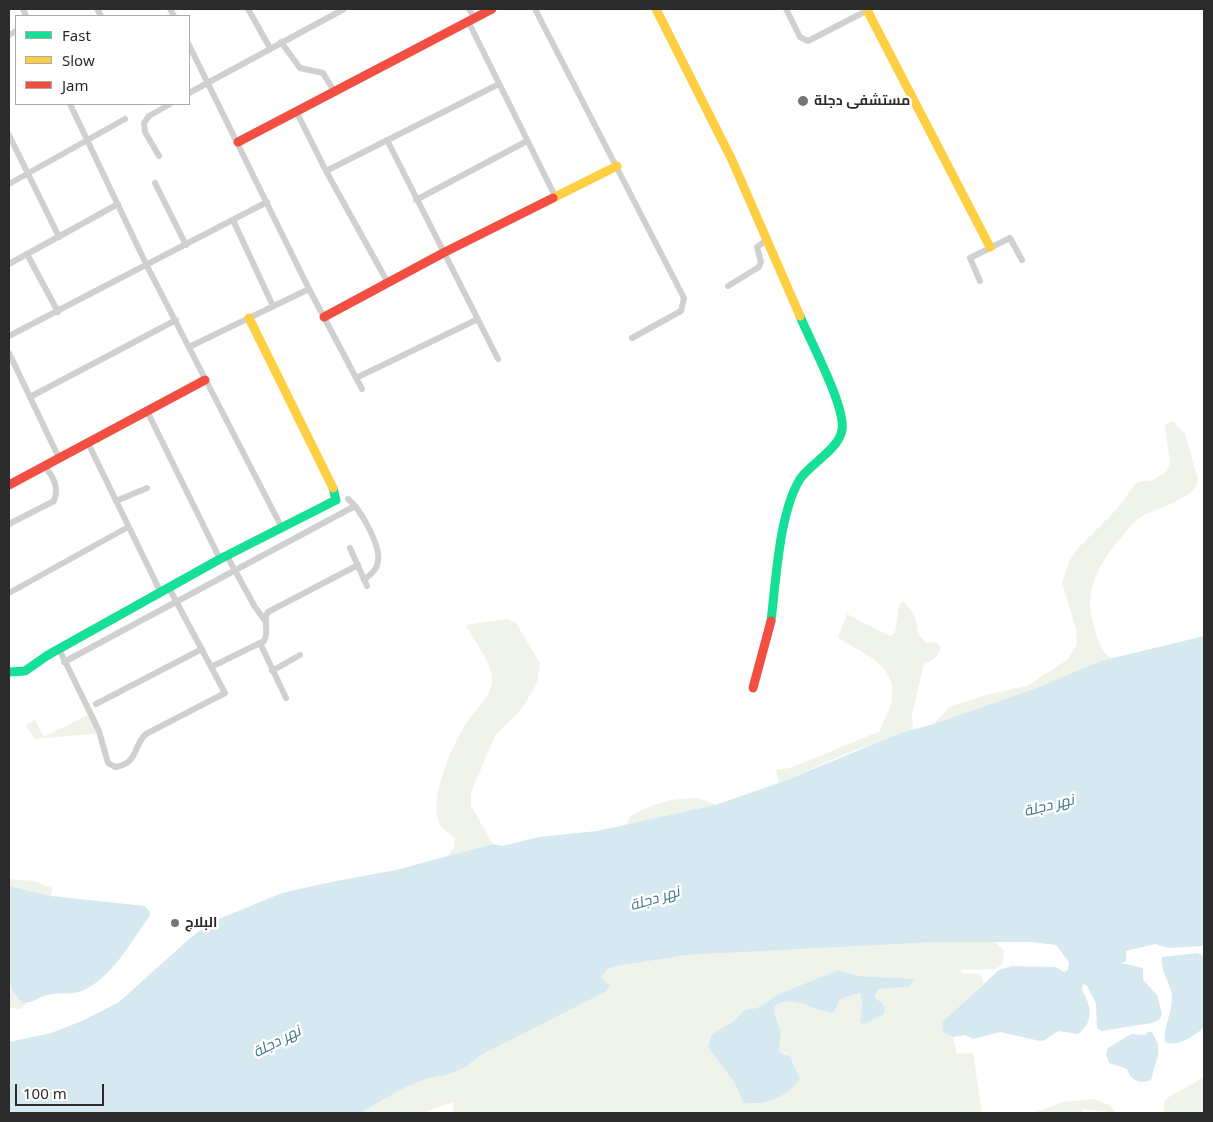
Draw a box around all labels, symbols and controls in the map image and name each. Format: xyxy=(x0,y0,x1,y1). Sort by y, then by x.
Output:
legend xyxy=(15,15,190,105)
text: Fast xyxy=(62,25,91,45)
text: Slow xyxy=(62,50,95,70)
text: Jam xyxy=(62,75,89,95)
place label: مستشفى دجلة xyxy=(814,93,910,109)
marker: مستشفى دجلة xyxy=(796,94,810,108)
water label: نهر دجلة xyxy=(1022,791,1076,821)
water label: نهر دجلة xyxy=(628,883,682,915)
place label: البلاج xyxy=(185,915,217,931)
marker: البلاج xyxy=(169,917,181,929)
water label: نهر دجلة xyxy=(250,1022,304,1062)
scale bar xyxy=(18,1074,106,1106)
text: 100 m xyxy=(23,1083,67,1103)

